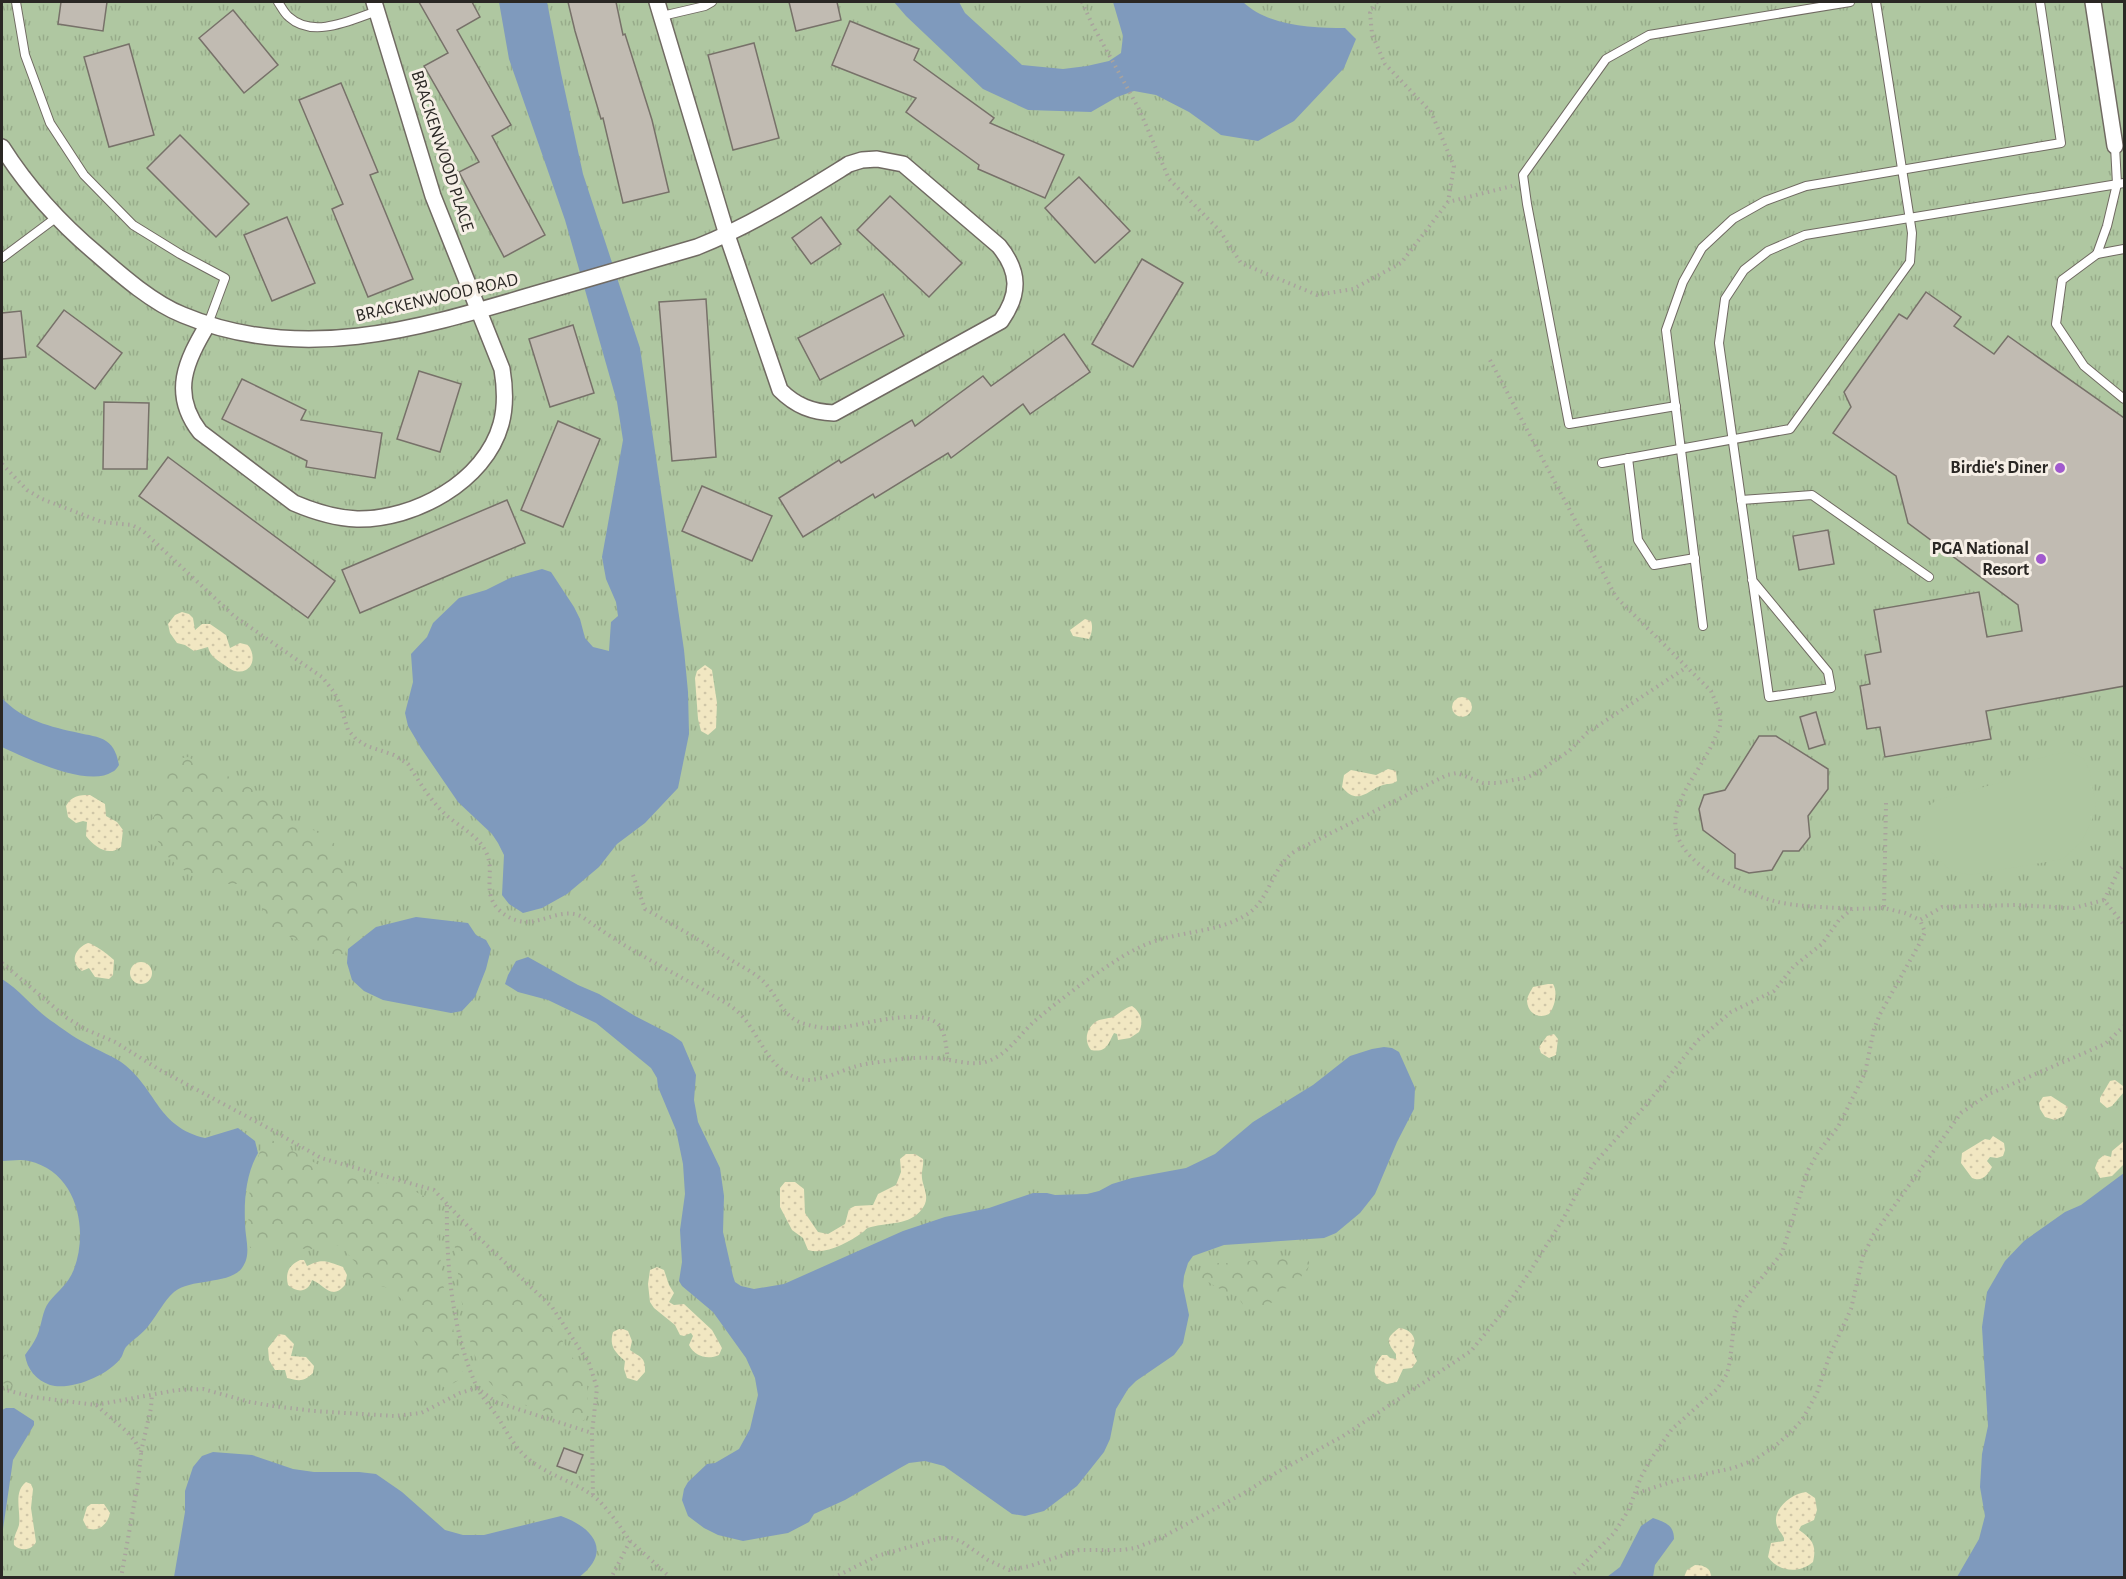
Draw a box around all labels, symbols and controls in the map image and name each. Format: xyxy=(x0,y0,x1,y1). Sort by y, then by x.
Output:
street label: BRACKENWOOD PLACE xyxy=(407,68,477,234)
street label: BRACKENWOOD ROAD xyxy=(354,271,520,325)
place label: Birdie's Diner xyxy=(1950,459,2049,477)
marker: Birdie's Diner xyxy=(2053,461,2067,475)
place label: PGA National Resort xyxy=(1932,540,2029,579)
marker: PGA National Resort xyxy=(2034,552,2048,566)

